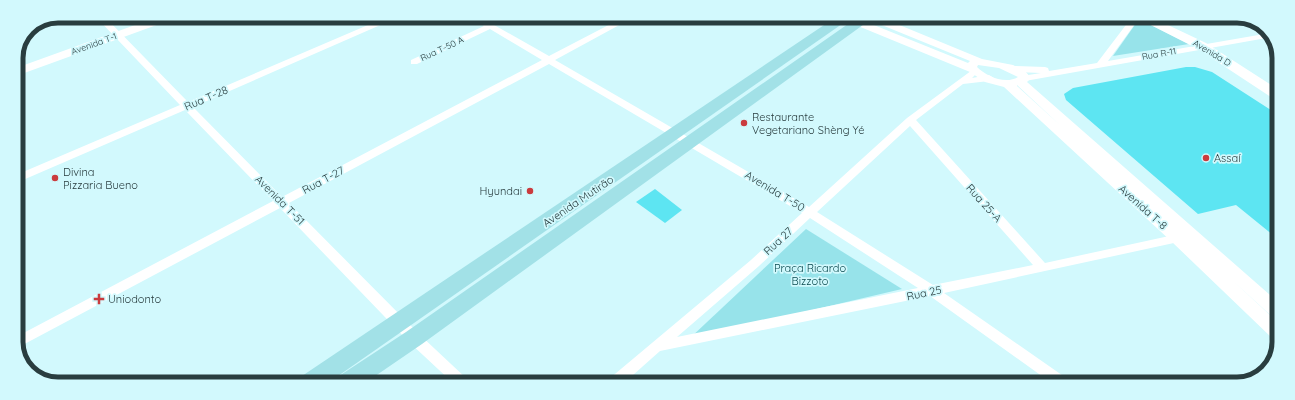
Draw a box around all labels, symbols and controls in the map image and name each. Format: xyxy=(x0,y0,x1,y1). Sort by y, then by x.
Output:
street label: Avenida T-1 xyxy=(70,30,118,57)
street label: Rua T-50 A xyxy=(418,34,465,63)
street label: Avenida D xyxy=(1191,37,1234,68)
street label: Rua R-11 xyxy=(1141,45,1177,62)
street label: Rua T-28 xyxy=(182,83,230,113)
place label: Restaurante Vegetariano Shèng Yé xyxy=(752,110,865,137)
marker: Restaurante Vegetariano Shèng Yé xyxy=(739,118,749,128)
place label: Assaí xyxy=(1214,151,1241,165)
marker: Assaí xyxy=(1201,153,1211,163)
street label: Rua T-27 xyxy=(300,163,347,197)
place label: Divina Pizzaria Bueno xyxy=(63,165,138,192)
street label: Avenida T-50 xyxy=(743,168,807,214)
street label: Avenida T-51 xyxy=(252,172,308,228)
street label: Avenida Mutirão xyxy=(540,172,616,230)
marker: Divina Pizzaria Bueno xyxy=(50,173,60,183)
street label: Rua 25-A xyxy=(963,181,1005,225)
street label: Avenida T-8 xyxy=(1116,181,1170,233)
place label: Hyundai xyxy=(480,184,522,198)
marker: Hyundai xyxy=(525,186,535,196)
street label: Rua 27 xyxy=(761,224,796,258)
park label: Praça Ricardo Bizzoto xyxy=(774,261,846,288)
street label: Rua 25 xyxy=(905,282,943,304)
place label: Uniodonto xyxy=(108,292,162,306)
marker: Uniodonto xyxy=(93,293,105,305)

